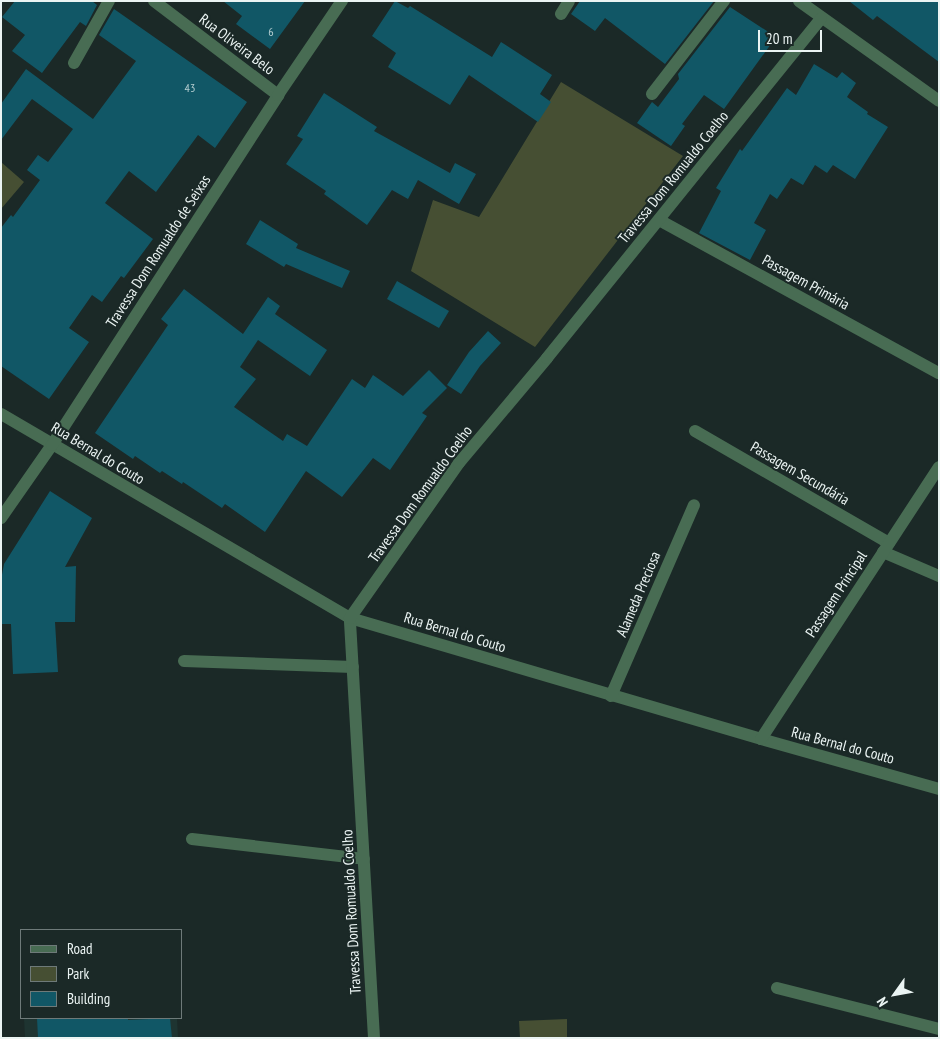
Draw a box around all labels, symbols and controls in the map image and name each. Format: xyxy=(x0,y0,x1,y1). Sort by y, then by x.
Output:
street label: Rua Oliveira Belo xyxy=(196,10,278,78)
scale bar xyxy=(760,20,824,52)
house number: 6 xyxy=(268,25,274,39)
text: 20 m xyxy=(766,29,792,48)
house number: 43 xyxy=(185,81,195,95)
street label: Travessa Dom Romualdo Coelho xyxy=(614,107,732,247)
street label: Travessa Dom Romualdo de Seixas xyxy=(102,171,214,331)
street label: Passagem Primária xyxy=(759,251,853,313)
street label: Rua Bernal do Couto xyxy=(48,418,148,488)
street label: Travessa Dom Romualdo Coelho xyxy=(364,422,476,566)
street label: Passagem Secundária xyxy=(747,437,853,509)
street label: Passagem Principal xyxy=(801,548,871,640)
street label: Alameda Preciosa xyxy=(612,549,664,639)
street label: Rua Bernal do Couto xyxy=(402,608,508,656)
street label: Rua Bernal do Couto xyxy=(790,723,896,767)
street label: Travessa Dom Romualdo Coelho xyxy=(338,829,364,995)
legend xyxy=(20,929,182,1019)
text: Road xyxy=(67,939,93,958)
text: Park xyxy=(67,964,89,983)
north arrow xyxy=(870,969,920,1019)
text: Building xyxy=(67,989,110,1008)
text: N xyxy=(873,994,892,1010)

